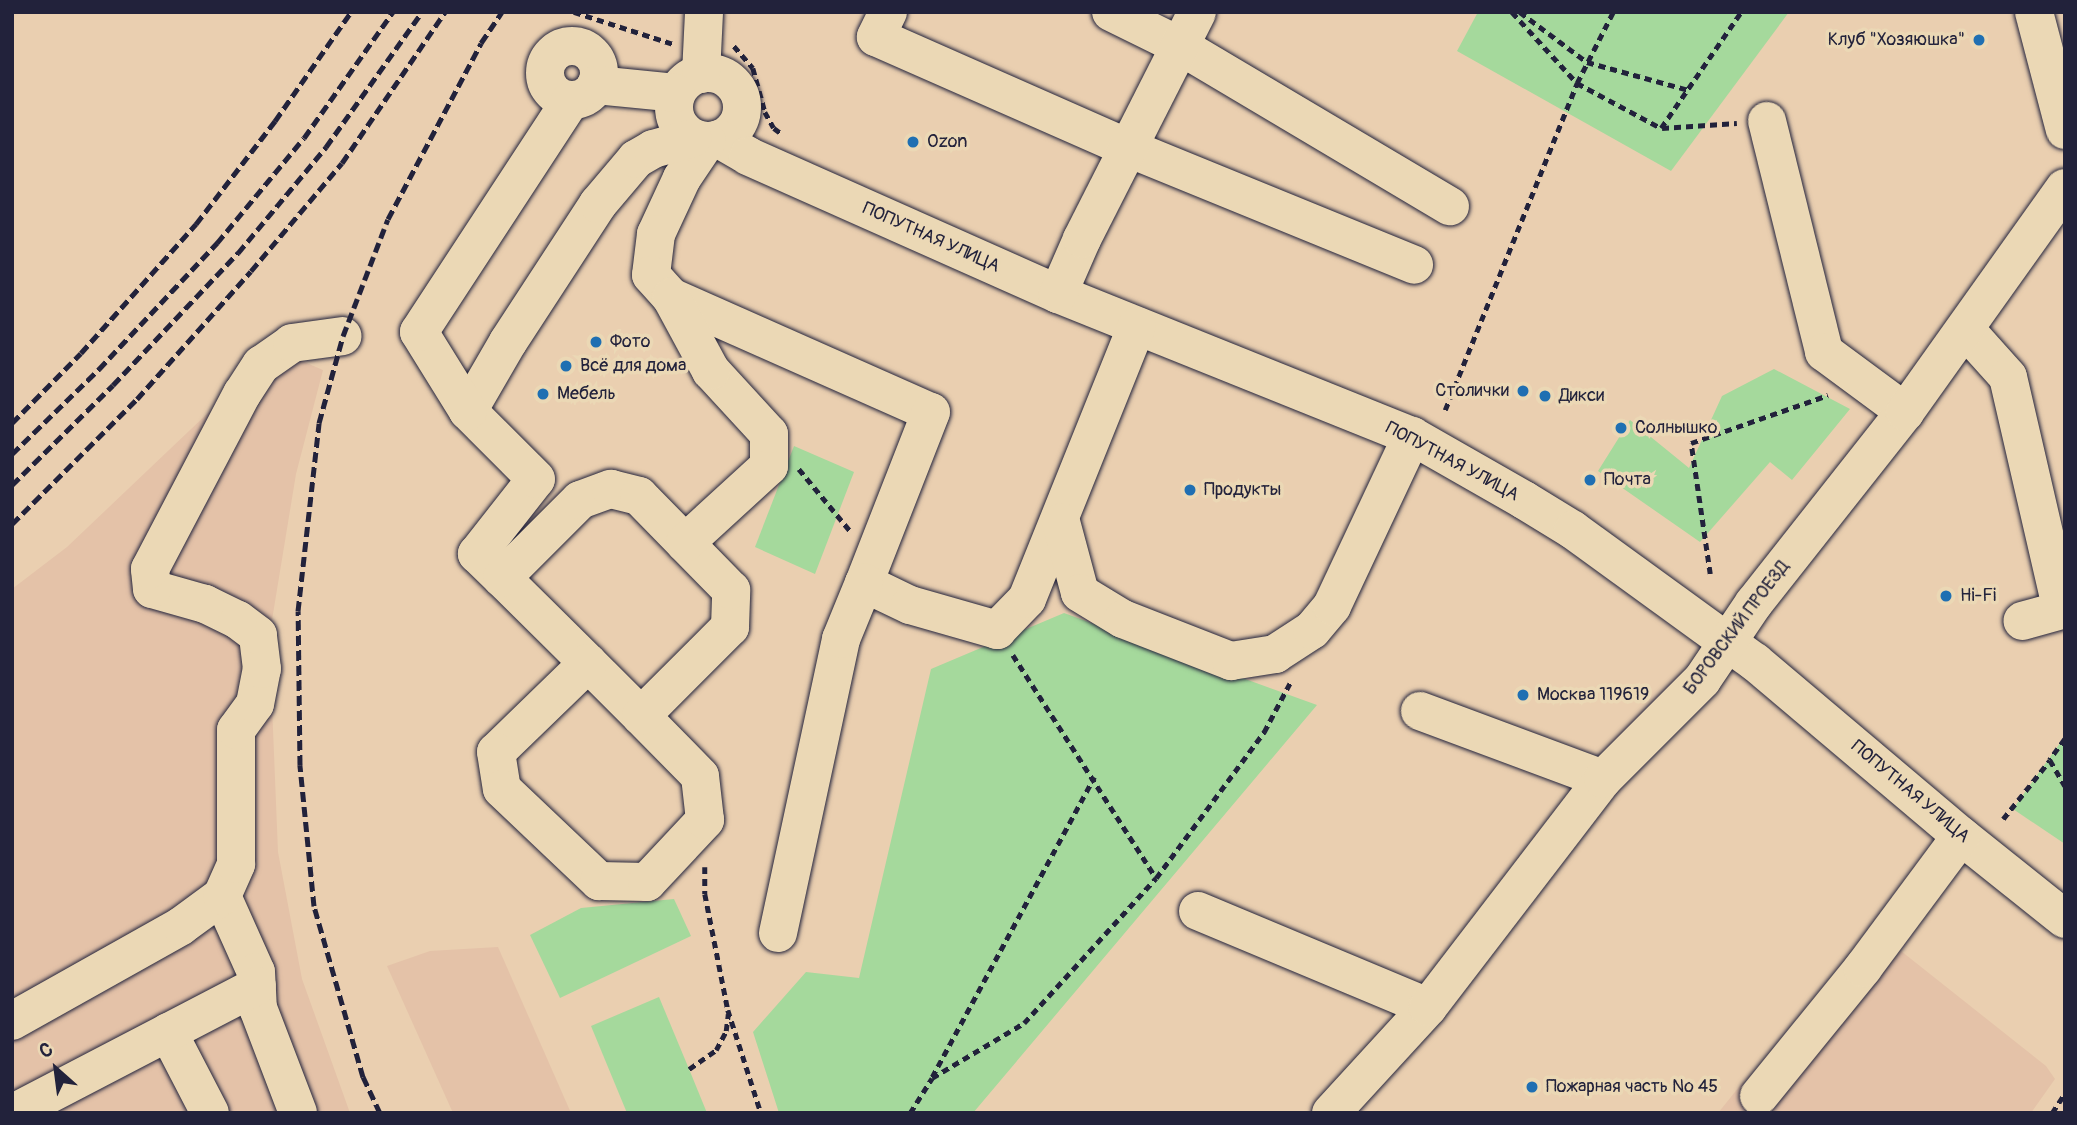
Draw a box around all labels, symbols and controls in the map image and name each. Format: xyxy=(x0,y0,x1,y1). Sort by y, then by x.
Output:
place label: Клуб "Хозяюшка" xyxy=(1828,29,1965,51)
marker: Клуб "Хозяюшка" xyxy=(1971,32,1987,48)
place label: Ozon xyxy=(927,131,967,153)
marker: Ozon xyxy=(905,134,921,150)
street label: ПОПУТНАЯ УЛИЦА xyxy=(859,198,1003,278)
place label: Фото xyxy=(610,331,650,353)
marker: Фото xyxy=(588,334,604,350)
place label: Всё для дома xyxy=(580,355,686,377)
marker: Всё для дома xyxy=(558,358,574,374)
place label: Столички xyxy=(1435,380,1509,402)
place label: Мебель xyxy=(557,383,616,405)
marker: Столички xyxy=(1515,383,1531,399)
place label: Дикси xyxy=(1559,385,1604,407)
marker: Мебель xyxy=(535,386,551,402)
marker: Дикси xyxy=(1537,388,1553,404)
place label: Солнышко xyxy=(1635,417,1717,439)
street label: ПОПУТНАЯ УЛИЦА xyxy=(1382,418,1522,506)
marker: Солнышко xyxy=(1613,420,1629,436)
place label: Почта xyxy=(1604,469,1651,491)
marker: Почта xyxy=(1582,472,1598,488)
place label: Продукты xyxy=(1204,479,1281,501)
marker: Продукты xyxy=(1182,482,1198,498)
street label: БОРОВСКИЙ ПРОЕЗД xyxy=(1680,557,1794,699)
place label: Hi-Fi xyxy=(1960,585,1996,607)
marker: Hi-Fi xyxy=(1938,588,1954,604)
place label: Москва 119619 xyxy=(1537,684,1649,706)
marker: Москва 119619 xyxy=(1515,687,1531,703)
street label: ПОПУТНАЯ УЛИЦА xyxy=(1846,736,1974,848)
north arrow xyxy=(21,1034,91,1104)
text: С xyxy=(35,1037,57,1064)
place label: Пожарная часть № 45 xyxy=(1546,1076,1718,1098)
marker: Пожарная часть № 45 xyxy=(1524,1079,1540,1095)

